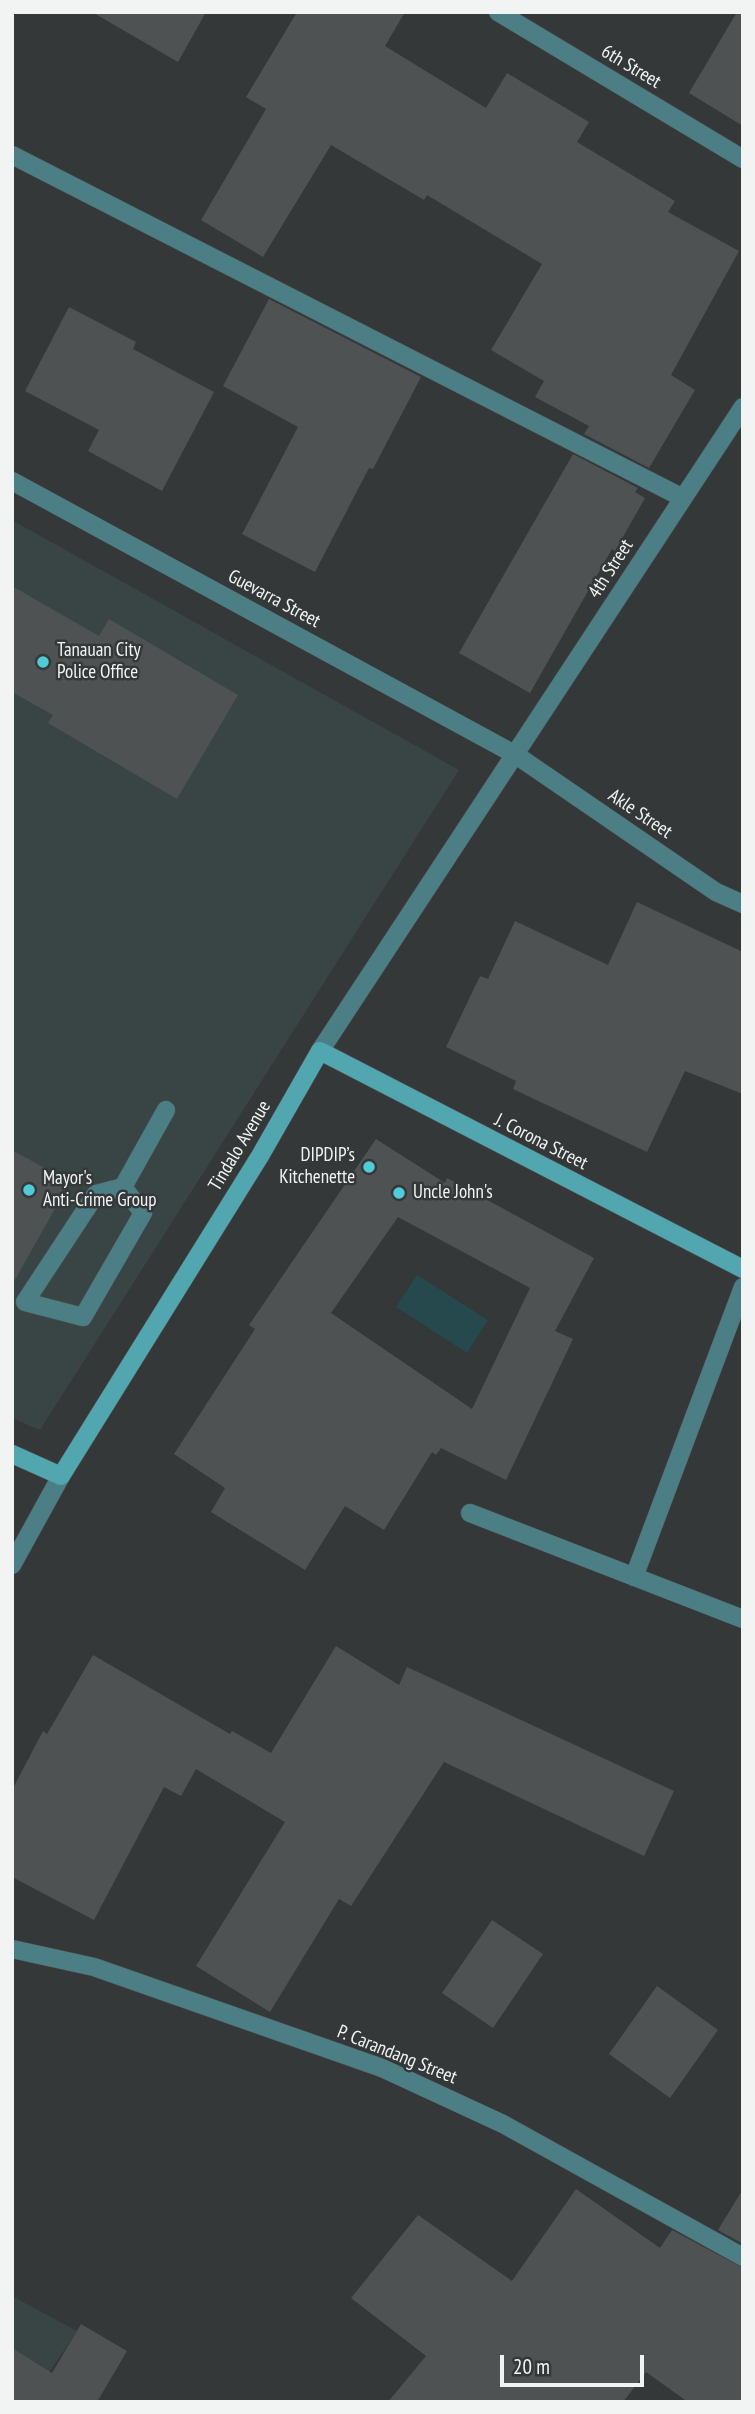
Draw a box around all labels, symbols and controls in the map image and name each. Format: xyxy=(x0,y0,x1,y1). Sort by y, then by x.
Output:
street label: 6th Street xyxy=(597,40,665,94)
street label: 4th Street xyxy=(584,535,638,603)
street label: Guevarra Street xyxy=(224,565,324,633)
place label: Tanauan City Police Office xyxy=(57,640,141,684)
marker: Tanauan City Police Office xyxy=(35,654,51,670)
street label: Akle Street xyxy=(604,784,676,844)
street label: Tindalo Avenue xyxy=(204,1097,276,1195)
street label: J. Corona Street xyxy=(491,1109,591,1175)
place label: DIPDIP’s Kitchenette xyxy=(279,1145,355,1189)
marker: DIPDIP’s Kitchenette xyxy=(361,1159,377,1175)
place label: Mayor's Anti-Crime Group xyxy=(43,1168,157,1212)
marker: Mayor's Anti-Crime Group xyxy=(21,1182,37,1198)
place label: Uncle John's xyxy=(413,1182,493,1204)
marker: Uncle John's xyxy=(391,1185,407,1201)
street label: P. Carandang Street xyxy=(334,2021,460,2089)
scale bar xyxy=(503,2340,646,2384)
text: 20 m xyxy=(513,2353,550,2380)

